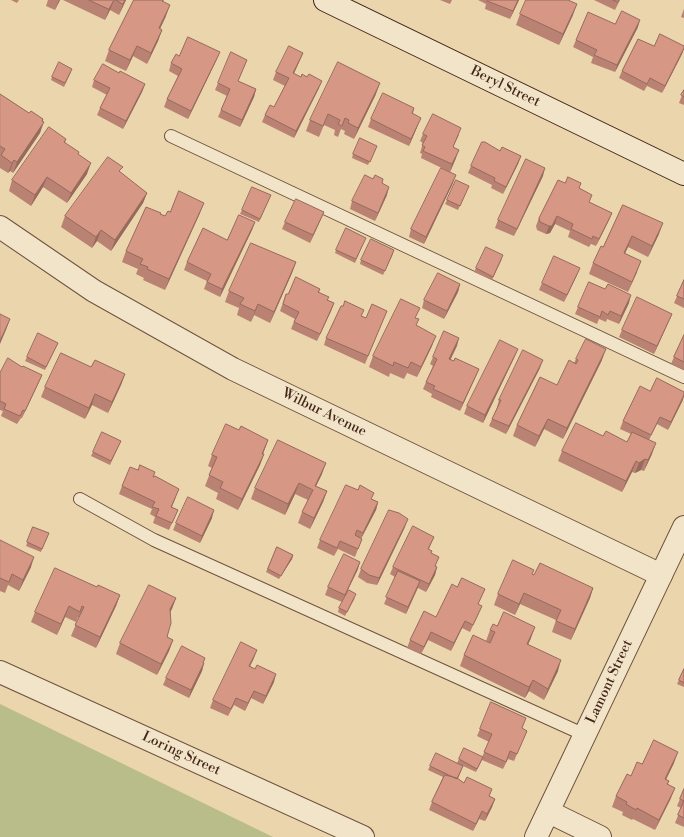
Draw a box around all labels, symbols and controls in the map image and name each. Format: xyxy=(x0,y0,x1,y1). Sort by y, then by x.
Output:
street label: Beryl Street xyxy=(467,63,543,111)
street label: Wilbur Avenue xyxy=(279,385,369,441)
street label: Lamont Street xyxy=(583,637,637,727)
street label: Loring Street xyxy=(139,729,223,779)

